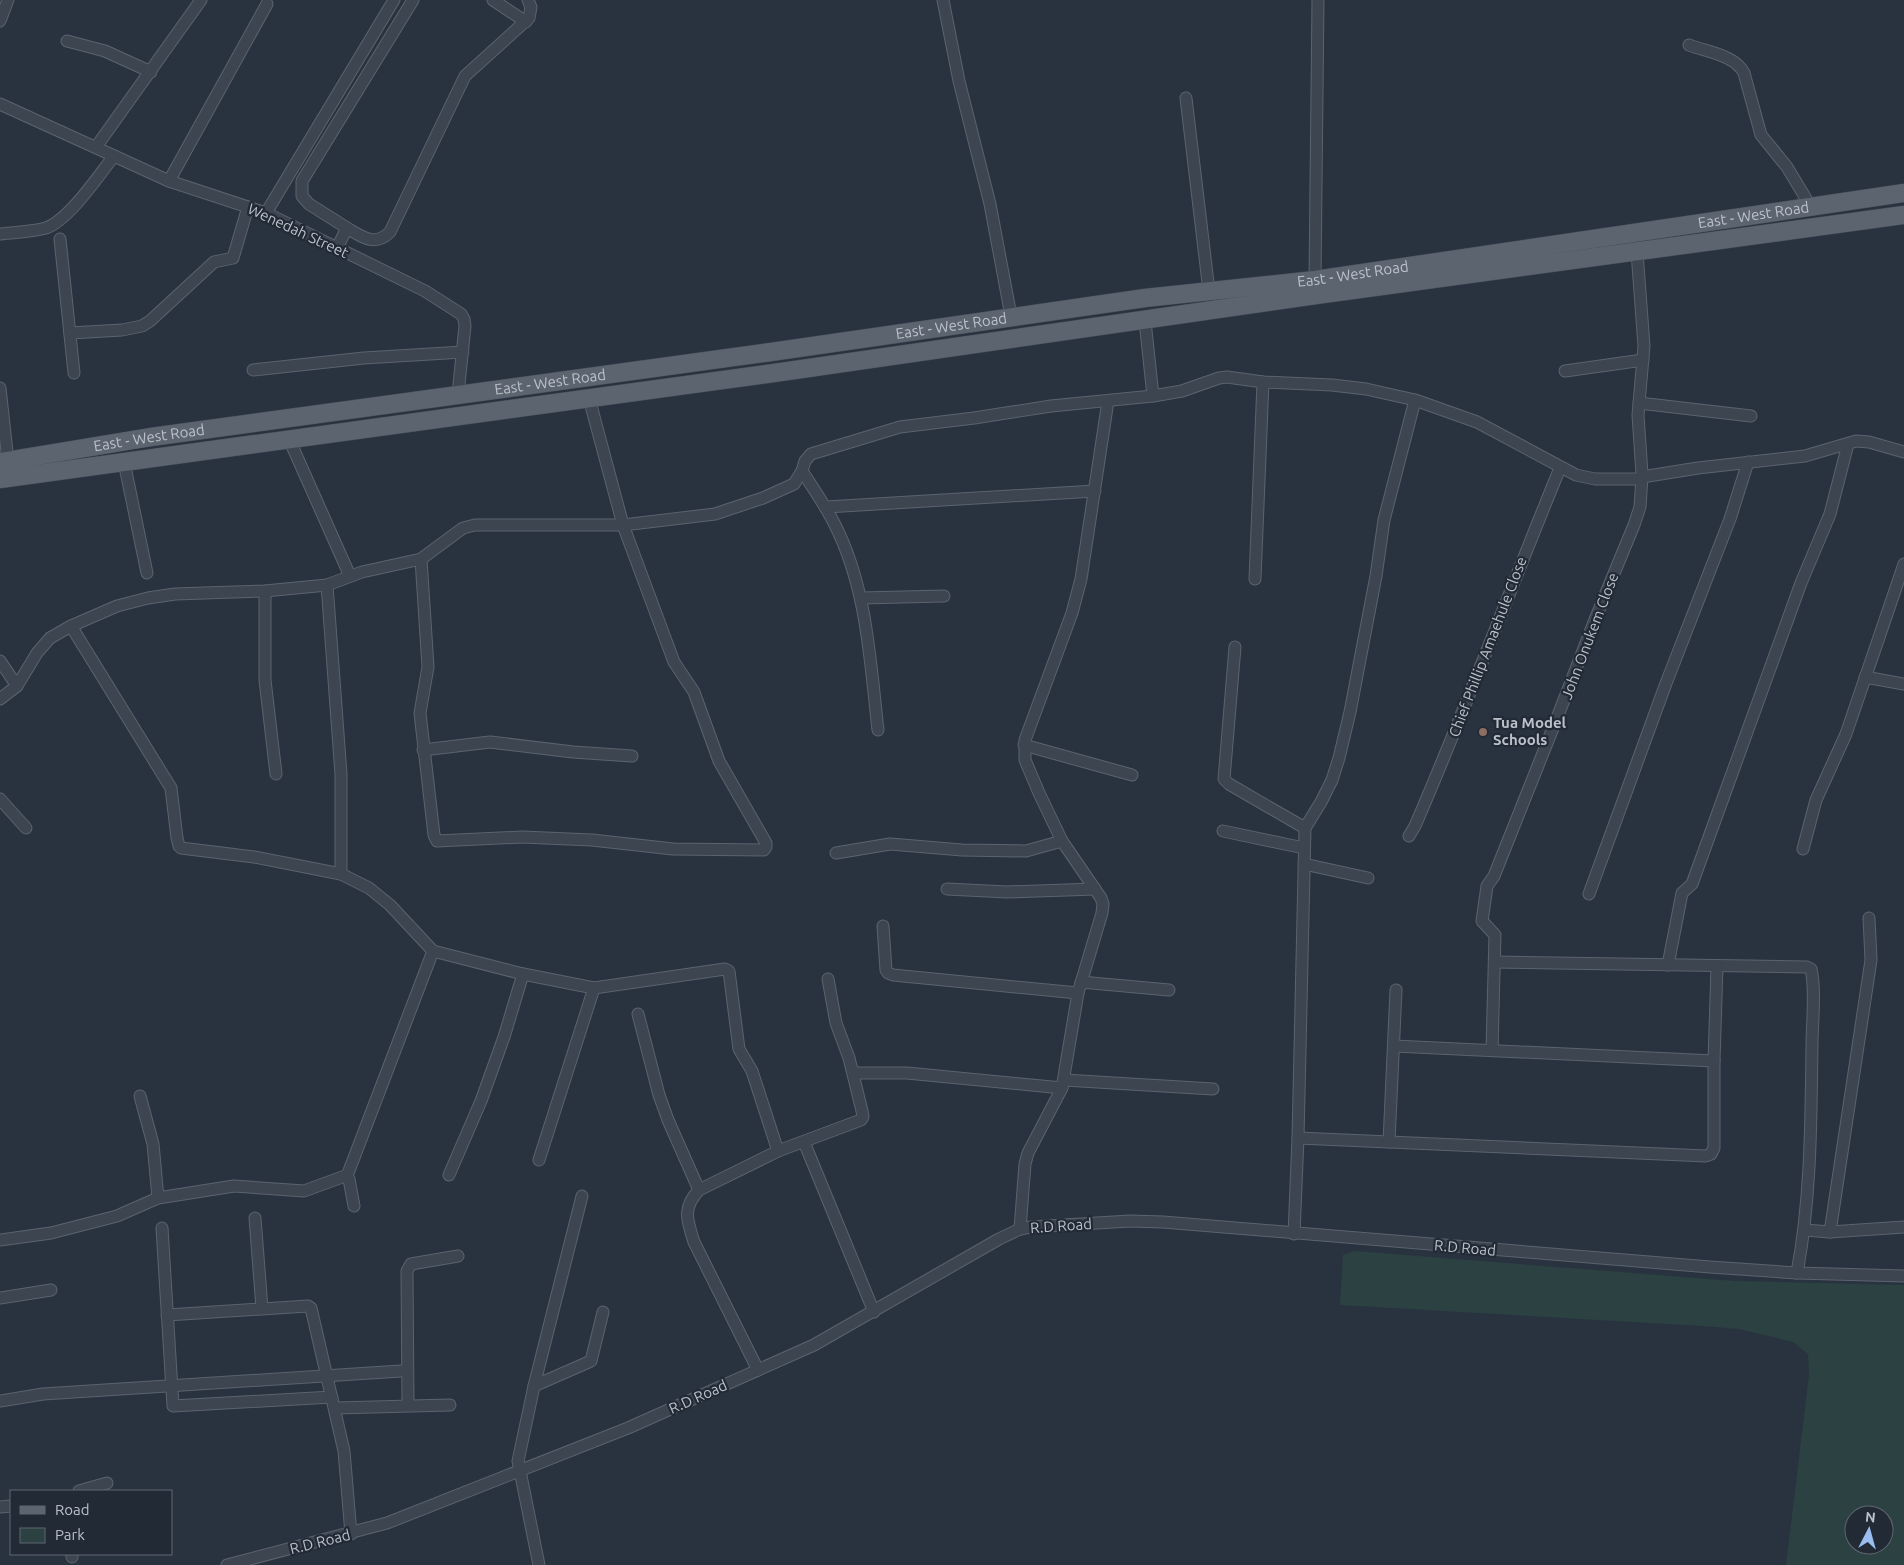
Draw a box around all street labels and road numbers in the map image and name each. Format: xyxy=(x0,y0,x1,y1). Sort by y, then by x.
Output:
street label: East - West Road xyxy=(1697,198,1810,231)
street label: Wenedah Street xyxy=(245,200,351,261)
street label: East - West Road xyxy=(1296,257,1410,290)
street label: East - West Road xyxy=(894,309,1008,342)
street label: East - West Road xyxy=(493,366,607,398)
street label: East - West Road xyxy=(92,421,206,454)
street label: Chief Phillip Amaehule Close xyxy=(1445,554,1530,739)
street label: John Onukem Close xyxy=(1558,570,1622,701)
street label: R.D Road xyxy=(1030,1215,1092,1236)
street label: R.D Road xyxy=(1433,1236,1497,1259)
street label: R.D Road xyxy=(666,1376,730,1417)
street label: R.D Road xyxy=(288,1526,352,1557)

